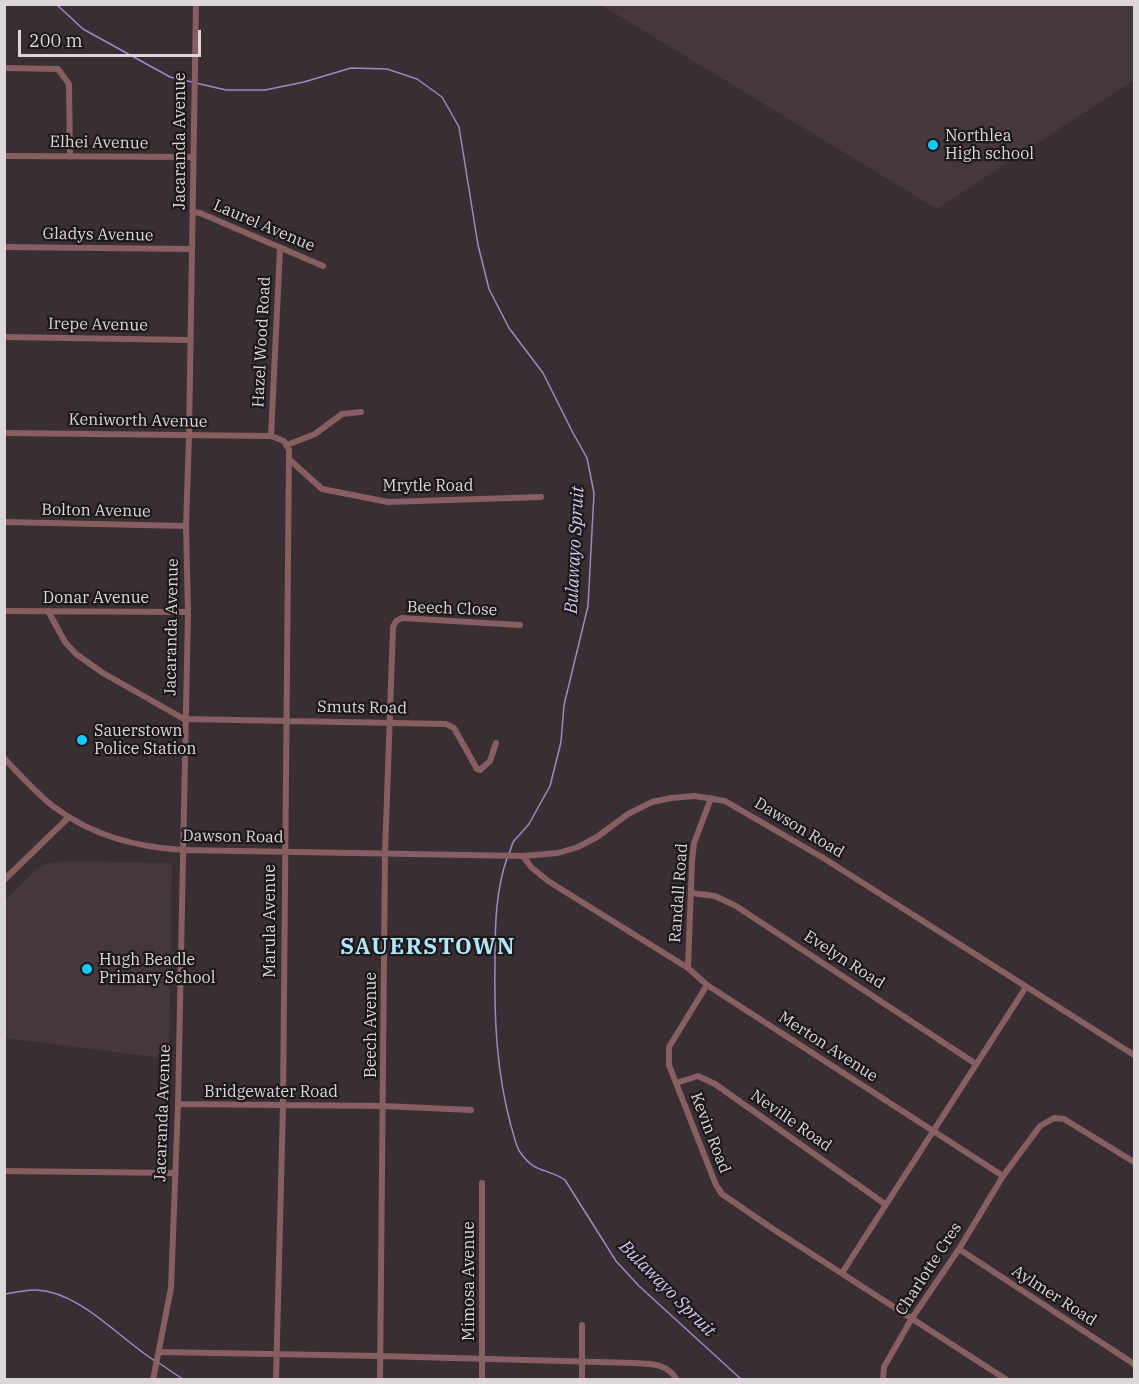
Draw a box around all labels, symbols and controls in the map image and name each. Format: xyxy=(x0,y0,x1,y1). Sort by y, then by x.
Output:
scale bar xyxy=(21,18,204,56)
text: 200 m xyxy=(29,29,83,52)
street label: Jacaranda Avenue xyxy=(170,72,190,210)
place label: Northlea High school xyxy=(945,126,1034,164)
street label: Elhei Avenue xyxy=(50,133,148,153)
marker: Northlea High school xyxy=(926,138,940,152)
street label: Laurel Avenue xyxy=(210,196,318,256)
street label: Gladys Avenue xyxy=(42,224,154,246)
street label: Hazel Wood Road xyxy=(249,276,275,408)
street label: Irepe Avenue xyxy=(48,315,148,335)
street label: Keniworth Avenue xyxy=(68,410,208,432)
street label: Mrytle Road xyxy=(383,476,473,496)
water label: Bulawayo Spruit xyxy=(561,486,589,614)
street label: Bolton Avenue xyxy=(41,500,151,522)
street label: Jacaranda Avenue xyxy=(161,558,183,696)
street label: Donar Avenue xyxy=(43,588,149,608)
street label: Beech Close xyxy=(406,598,498,620)
street label: Smuts Road xyxy=(317,698,407,718)
place label: Sauerstown Police Station xyxy=(94,721,196,759)
marker: Sauerstown Police Station xyxy=(75,733,89,747)
street label: Dawson Road xyxy=(751,794,847,862)
street label: Dawson Road xyxy=(182,827,284,847)
street label: Randall Road xyxy=(666,843,692,943)
street label: Marula Avenue xyxy=(260,864,280,978)
street label: Evelyn Road xyxy=(800,927,888,993)
district label: SAUERSTOWN xyxy=(340,935,516,961)
place label: Hugh Beadle Primary School xyxy=(99,950,215,988)
marker: Hugh Beadle Primary School xyxy=(80,962,94,976)
street label: Beech Avenue xyxy=(361,972,381,1078)
street label: Merton Avenue xyxy=(775,1008,881,1086)
street label: Jacaranda Avenue xyxy=(151,1044,175,1182)
street label: Bridgewater Road xyxy=(204,1082,338,1102)
street label: Neville Road xyxy=(747,1086,835,1156)
street label: Kevin Road xyxy=(686,1090,734,1176)
street label: Charlotte Cres xyxy=(892,1219,966,1319)
street label: Mimosa Avenue xyxy=(459,1221,479,1341)
water label: Bulawayo Spruit xyxy=(614,1236,720,1342)
street label: Aylmer Road xyxy=(1008,1262,1100,1330)

